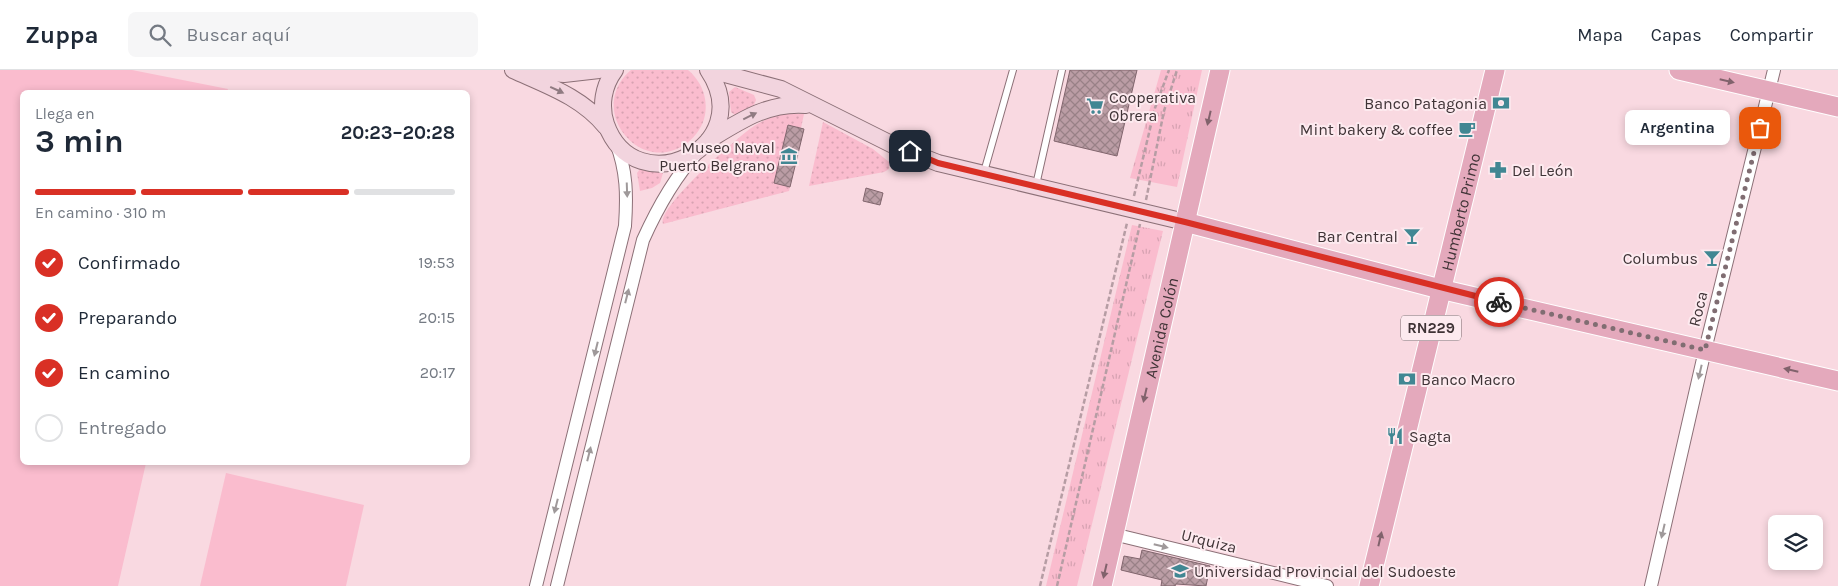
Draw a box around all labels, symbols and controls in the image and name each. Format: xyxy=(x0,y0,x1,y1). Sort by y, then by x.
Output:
search box xyxy=(128,12,478,57)
text: Zuppa xyxy=(25,21,98,49)
icon: search xyxy=(146,21,174,49)
text: Buscar aquí xyxy=(186,24,290,46)
text: Mapa xyxy=(1577,24,1623,46)
text: Capas xyxy=(1651,24,1702,46)
text: Compartir xyxy=(1730,24,1813,46)
one-way arrow xyxy=(1719,77,1734,85)
one-way arrow xyxy=(550,86,564,94)
place label: Cooperativa Obrera xyxy=(1109,88,1196,125)
bank icon: Banco Patagonia xyxy=(1491,93,1511,113)
place label: Banco Patagonia xyxy=(1364,94,1487,113)
supermarket icon: Cooperativa Obrera xyxy=(1085,96,1105,116)
text: Llega en xyxy=(35,104,95,123)
pin xyxy=(1739,107,1781,149)
one-way arrow xyxy=(1205,110,1213,125)
callout: Argentina xyxy=(1625,110,1730,146)
one-way arrow xyxy=(743,112,758,120)
icon: bag xyxy=(1746,114,1774,142)
text: Argentina xyxy=(1640,118,1715,137)
cafe icon: Mint bakery & coffee xyxy=(1457,119,1477,139)
place label: Mint bakery & coffee xyxy=(1300,120,1453,139)
text: 20:23–20:28 xyxy=(341,122,455,144)
text: 3 min xyxy=(35,123,124,160)
pin xyxy=(889,130,931,172)
icon: home xyxy=(896,137,924,165)
place label: Museo Naval Puerto Belgrano xyxy=(659,138,775,175)
museum icon: Museo Naval Puerto Belgrano xyxy=(779,146,799,166)
street label: Humberto Primo xyxy=(1437,151,1484,273)
pharmacy icon: Del León xyxy=(1488,160,1508,180)
place label: Del León xyxy=(1512,161,1573,180)
one-way arrow xyxy=(623,182,631,198)
text: En camino · 310 m xyxy=(35,203,166,222)
bar icon: Bar Central xyxy=(1402,226,1422,246)
place label: Bar Central xyxy=(1317,227,1398,246)
bar icon: Columbus xyxy=(1702,248,1722,268)
icon: check xyxy=(35,249,63,277)
place label: Columbus xyxy=(1623,249,1698,268)
text: Confirmado xyxy=(78,252,180,274)
text: 19:53 xyxy=(418,253,455,272)
street label: Avenida Colón xyxy=(1140,275,1182,380)
courier xyxy=(1474,277,1524,327)
one-way arrow xyxy=(624,288,632,303)
icon: bike xyxy=(1485,288,1513,316)
street label: Roca xyxy=(1684,289,1712,329)
icon: check xyxy=(35,304,63,332)
text: Preparando xyxy=(78,307,177,329)
text: 20:15 xyxy=(418,308,455,327)
road number: RN229 xyxy=(1401,316,1461,340)
one-way arrow xyxy=(592,341,600,356)
icon: check xyxy=(35,359,63,387)
text: En camino xyxy=(78,362,170,384)
text: 20:17 xyxy=(420,363,455,382)
one-way arrow xyxy=(1696,365,1704,380)
one-way arrow xyxy=(1783,366,1798,374)
bank icon: Banco Macro xyxy=(1397,369,1417,389)
place label: Banco Macro xyxy=(1421,370,1515,389)
one-way arrow xyxy=(1141,388,1149,403)
text: Entregado xyxy=(78,417,167,439)
restaurant icon: Sagta xyxy=(1385,426,1405,446)
place label: Sagta xyxy=(1409,427,1451,446)
one-way arrow xyxy=(585,446,593,461)
one-way arrow xyxy=(552,499,560,514)
map controls xyxy=(1768,515,1823,570)
button: layers xyxy=(1768,515,1823,570)
one-way arrow xyxy=(1659,523,1667,538)
street label: Urquiza xyxy=(1179,525,1239,557)
one-way arrow xyxy=(1376,531,1384,546)
one-way arrow xyxy=(1153,542,1168,550)
school or university icon: Universidad Provincial del Sudoeste xyxy=(1170,561,1190,581)
place label: Universidad Provincial del Sudoeste xyxy=(1194,562,1456,581)
one-way arrow xyxy=(1101,563,1109,578)

